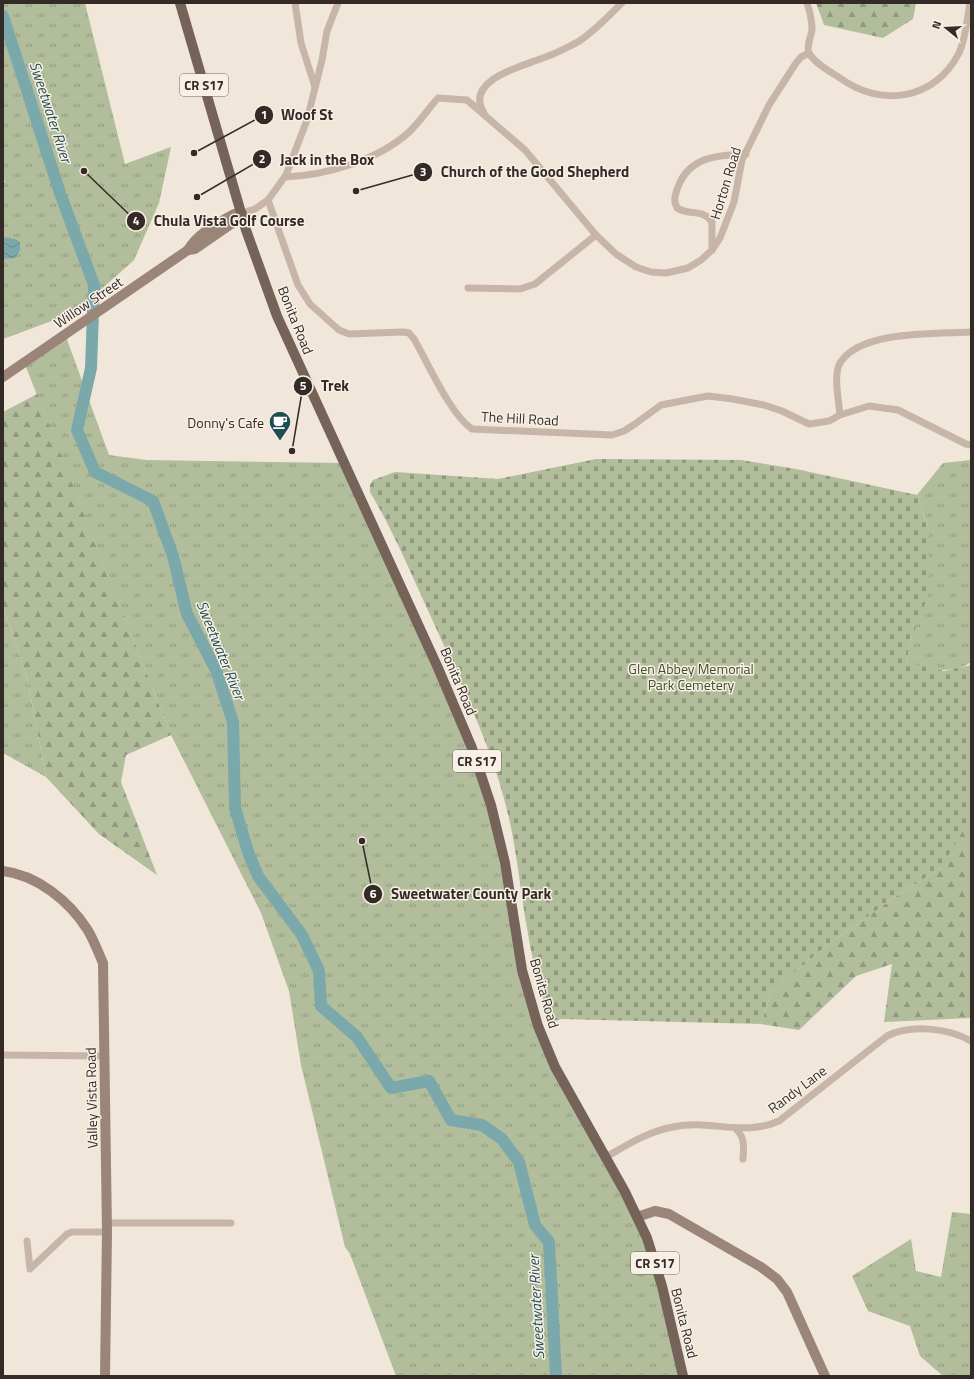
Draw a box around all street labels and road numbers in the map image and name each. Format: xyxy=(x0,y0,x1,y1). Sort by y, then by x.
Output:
road number: CR S17 xyxy=(180,74,228,96)
street label: Horton Road xyxy=(704,144,746,222)
street label: Willow Street xyxy=(49,271,127,333)
street label: Bonita Road xyxy=(273,283,319,357)
street label: The Hill Road xyxy=(481,405,559,431)
street label: Bonita Road xyxy=(435,644,483,718)
road number: CR S17 xyxy=(453,750,501,772)
street label: Bonita Road xyxy=(525,956,565,1030)
street label: Valley Vista Road xyxy=(80,1047,102,1149)
street label: Randy Lane xyxy=(763,1060,831,1118)
road number: CR S17 xyxy=(631,1252,679,1274)
street label: Bonita Road xyxy=(666,1286,704,1360)

